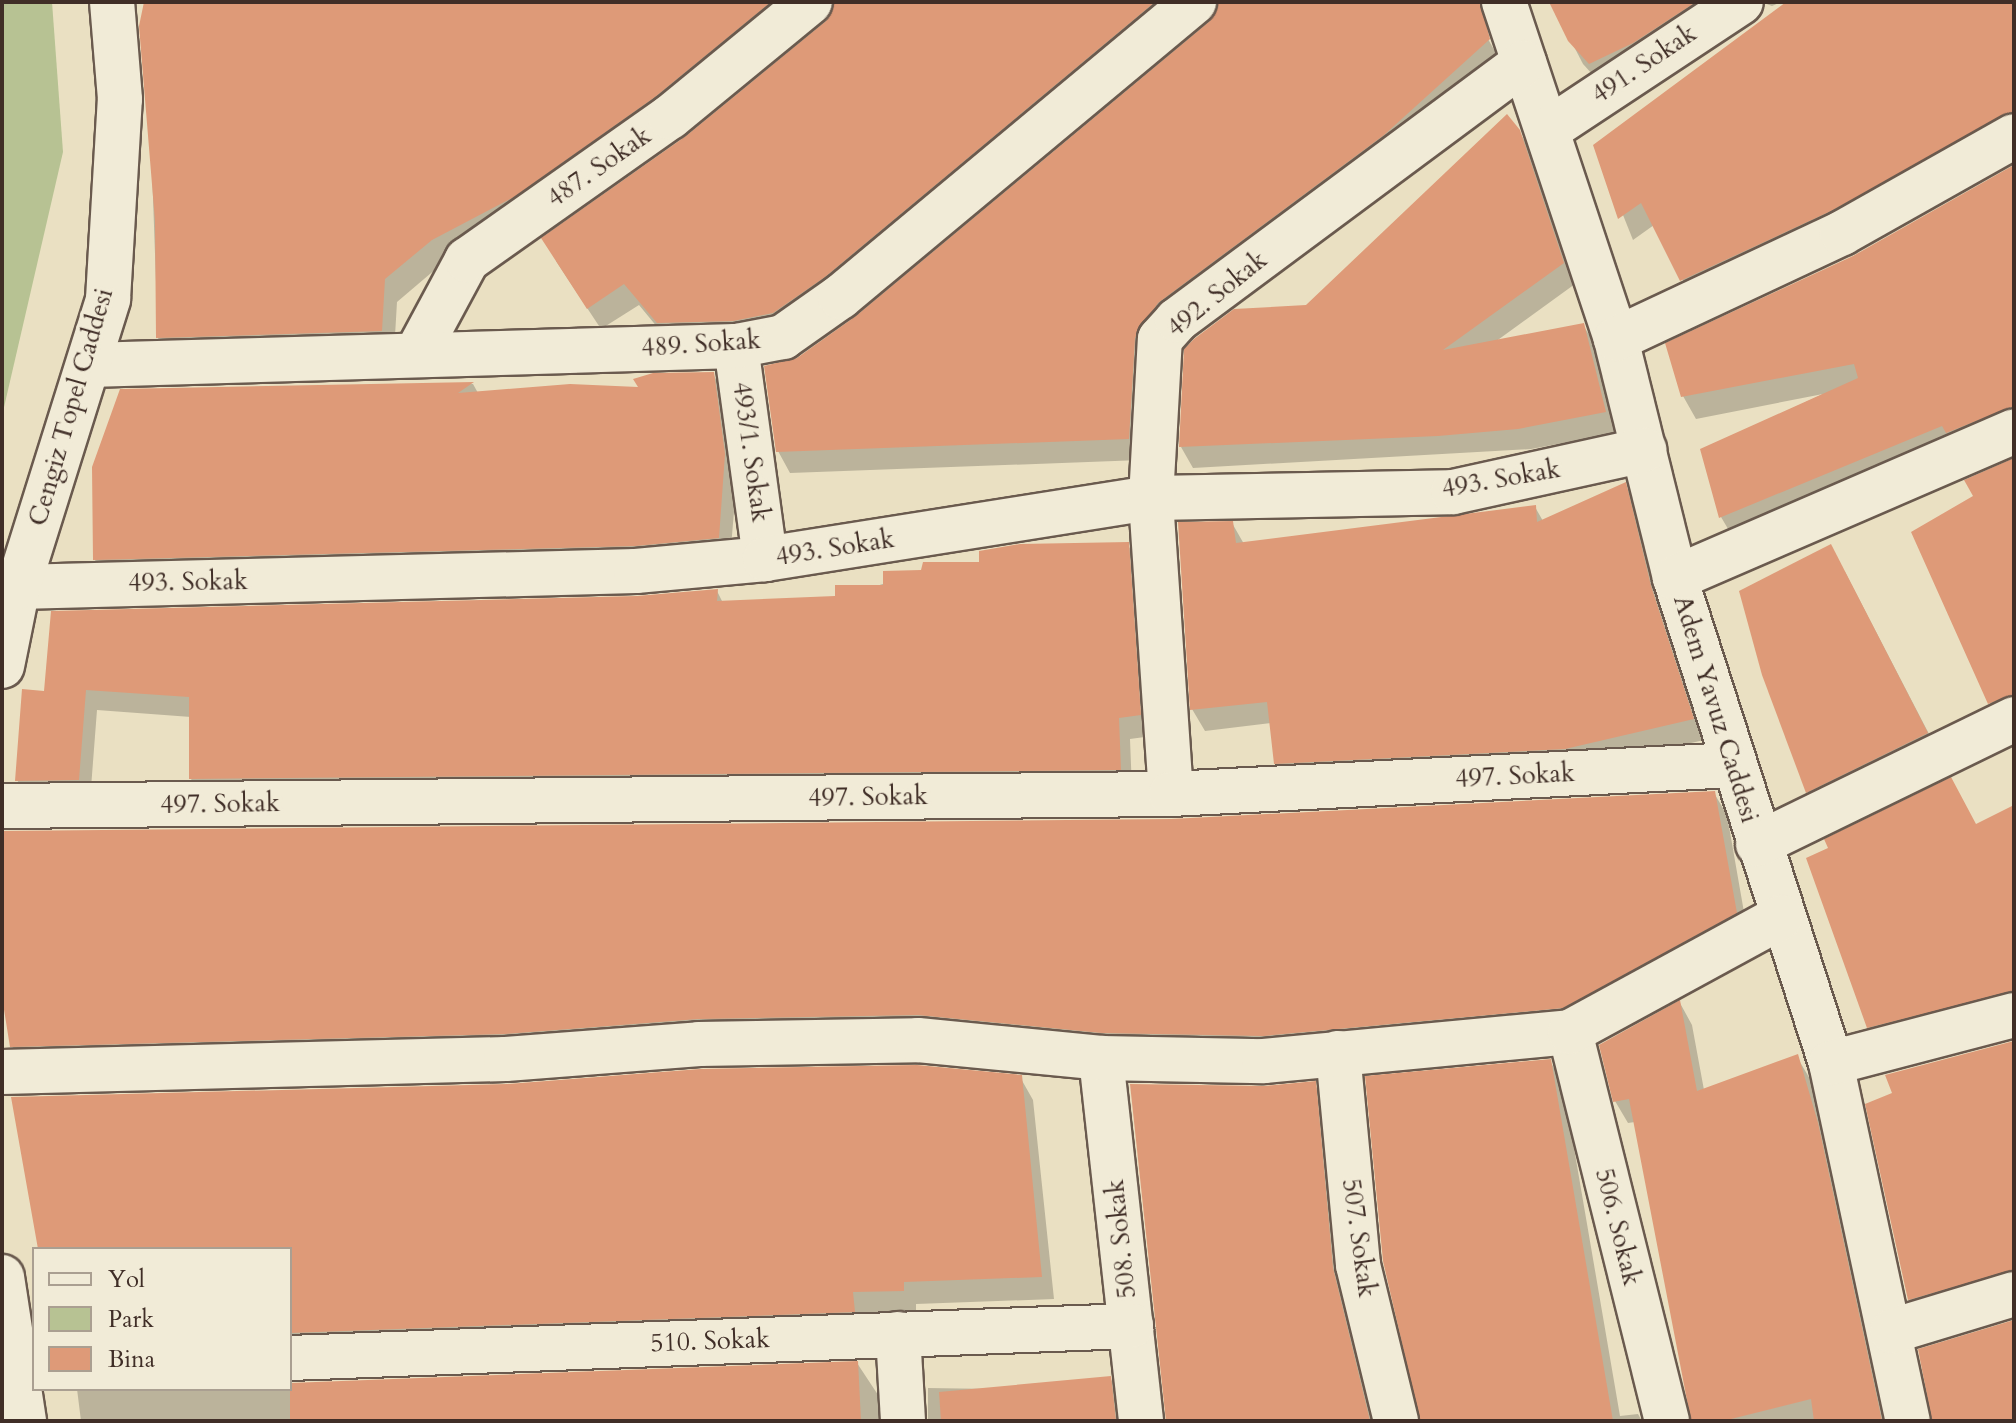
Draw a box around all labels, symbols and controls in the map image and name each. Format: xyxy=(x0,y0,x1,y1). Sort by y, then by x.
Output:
street label: 491. Sokak xyxy=(1586,18,1702,110)
street label: 487. Sokak xyxy=(541,120,657,214)
street label: 492. Sokak xyxy=(1161,244,1273,344)
street label: Cengiz Topel Caddesi xyxy=(22,285,120,529)
street label: 489. Sokak xyxy=(640,324,762,364)
street label: 493/1. Sokak xyxy=(726,380,776,524)
street label: 493. Sokak xyxy=(1439,453,1563,505)
street label: 493. Sokak xyxy=(773,523,897,573)
street label: 493. Sokak xyxy=(128,565,248,599)
street label: Adem Yavuz Caddesi xyxy=(1667,591,1765,827)
street label: 497. Sokak xyxy=(1454,757,1576,795)
street label: 497. Sokak xyxy=(808,780,928,814)
street label: 497. Sokak xyxy=(160,787,280,821)
street label: 506. Sokak xyxy=(1588,1165,1648,1289)
street label: 507. Sokak xyxy=(1335,1177,1383,1299)
street label: 508. Sokak xyxy=(1099,1178,1143,1300)
legend xyxy=(32,1247,292,1391)
text: Yol xyxy=(108,1263,145,1296)
text: Park xyxy=(108,1303,154,1336)
street label: 510. Sokak xyxy=(650,1323,770,1359)
text: Bina xyxy=(108,1343,155,1376)

